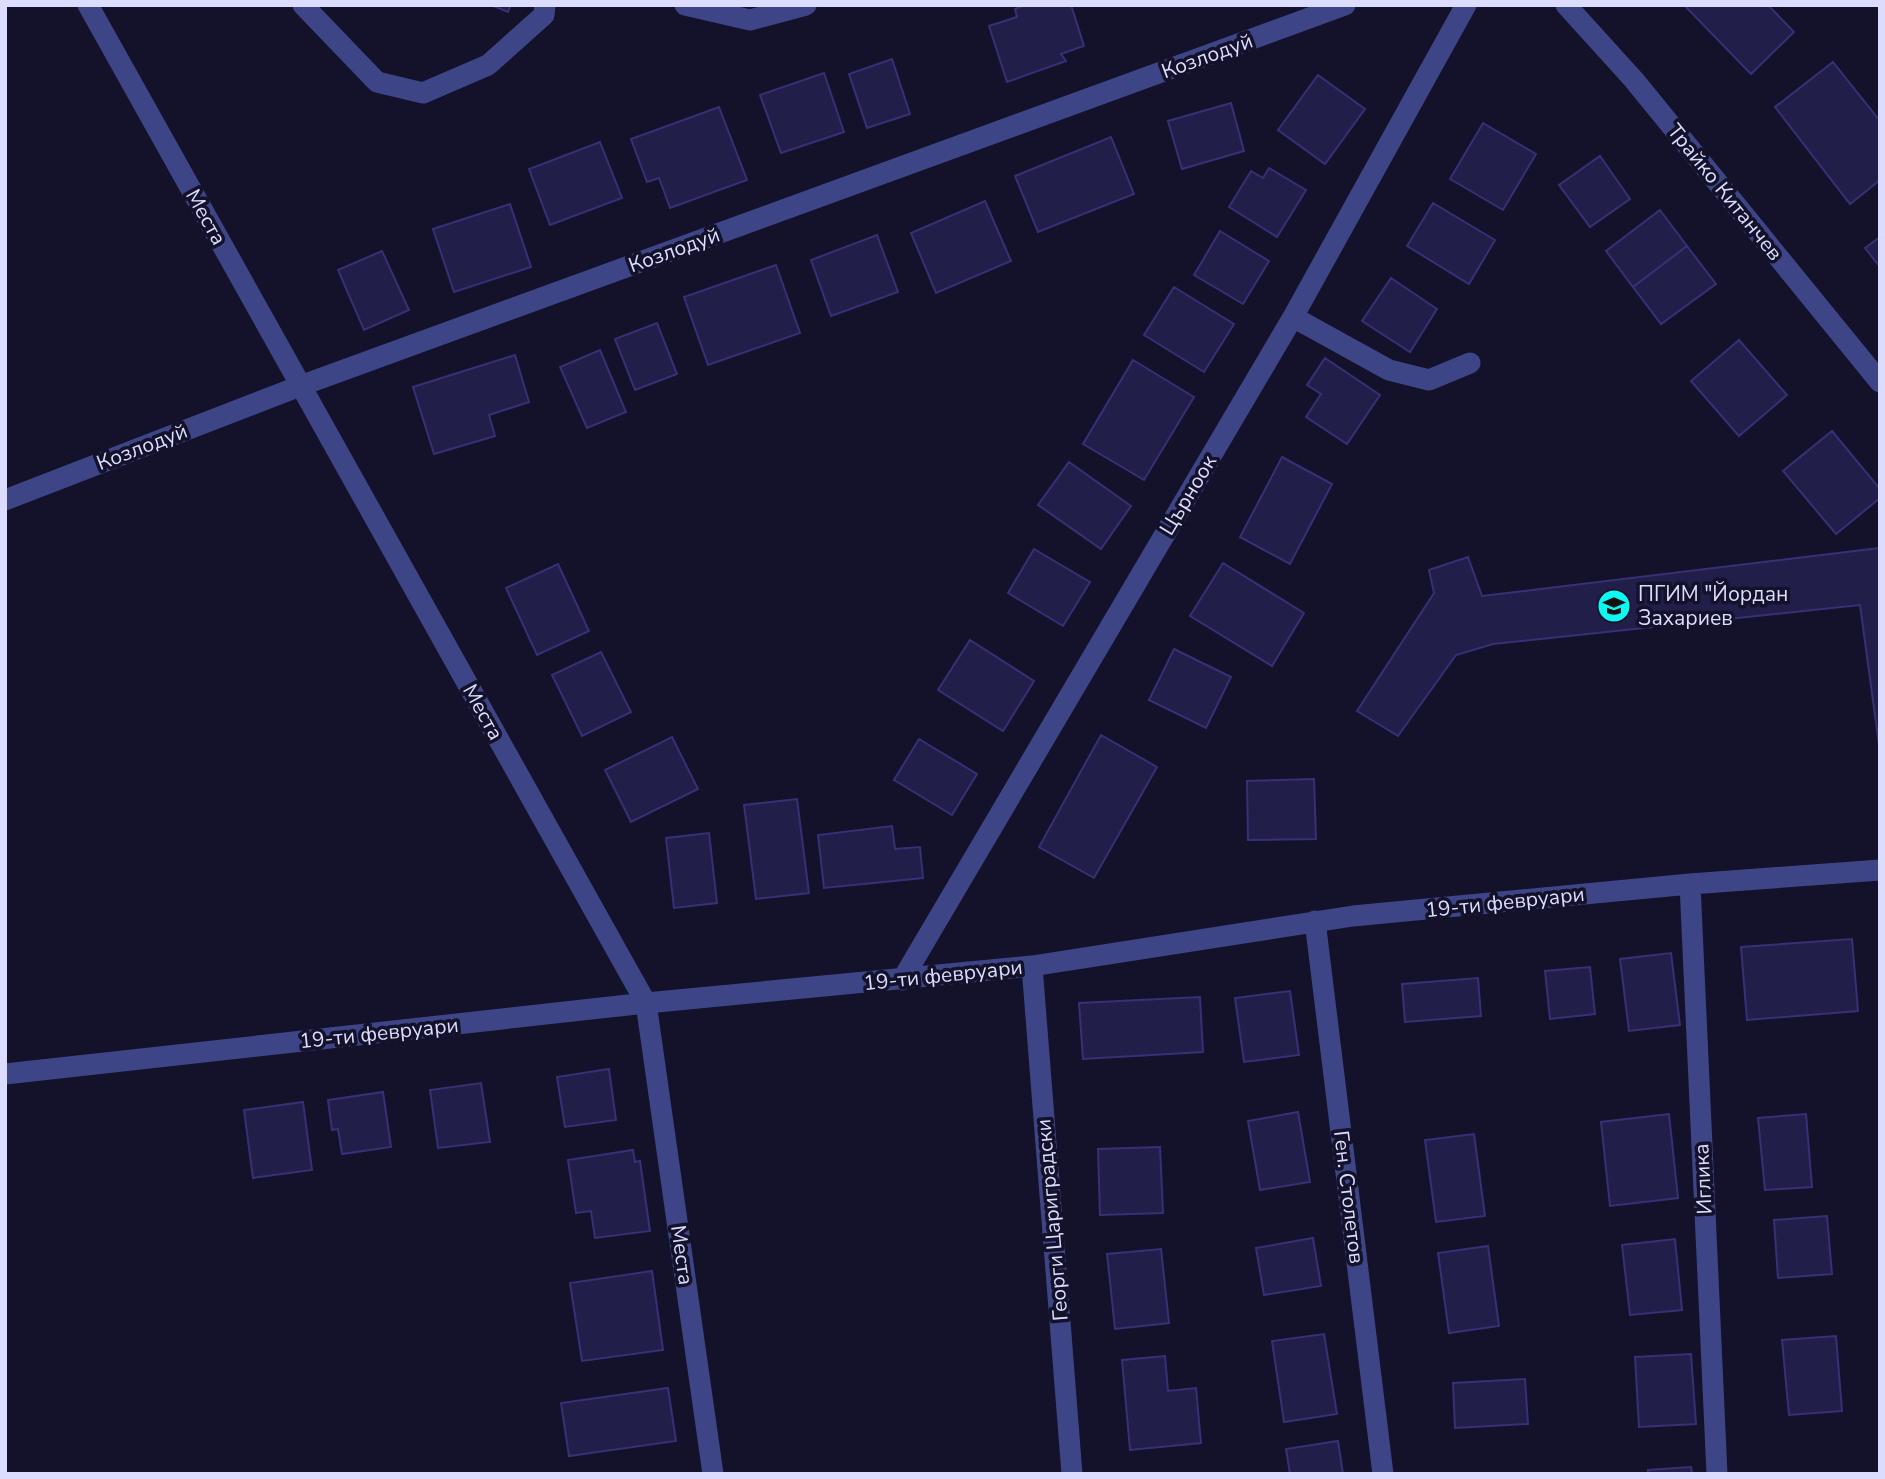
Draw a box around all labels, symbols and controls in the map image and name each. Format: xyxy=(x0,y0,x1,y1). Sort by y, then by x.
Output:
street label: Козлодуй xyxy=(1157,27,1257,85)
street label: Трайко Китанчев xyxy=(1661,118,1789,266)
street label: Места xyxy=(179,184,233,250)
street label: Козлодуй xyxy=(624,221,724,279)
street label: Козлодуй xyxy=(92,417,192,477)
street label: Църноок xyxy=(1153,449,1223,540)
place label: ПГИМ "Йордан Захариев xyxy=(1638,580,1788,632)
school or university icon: ПГИМ "Йордан Захариев xyxy=(1595,587,1633,625)
street label: Места xyxy=(456,679,510,745)
street label: 19-ти февруари xyxy=(1424,880,1586,924)
street label: 19-ти февруари xyxy=(862,953,1024,997)
street label: 19-ти февруари xyxy=(298,1011,460,1055)
street label: Георги Цариградски xyxy=(1029,1118,1075,1322)
street label: Ген. Столетов xyxy=(1327,1129,1371,1265)
street label: Иглика xyxy=(1687,1143,1719,1215)
street label: Места xyxy=(664,1223,700,1287)

